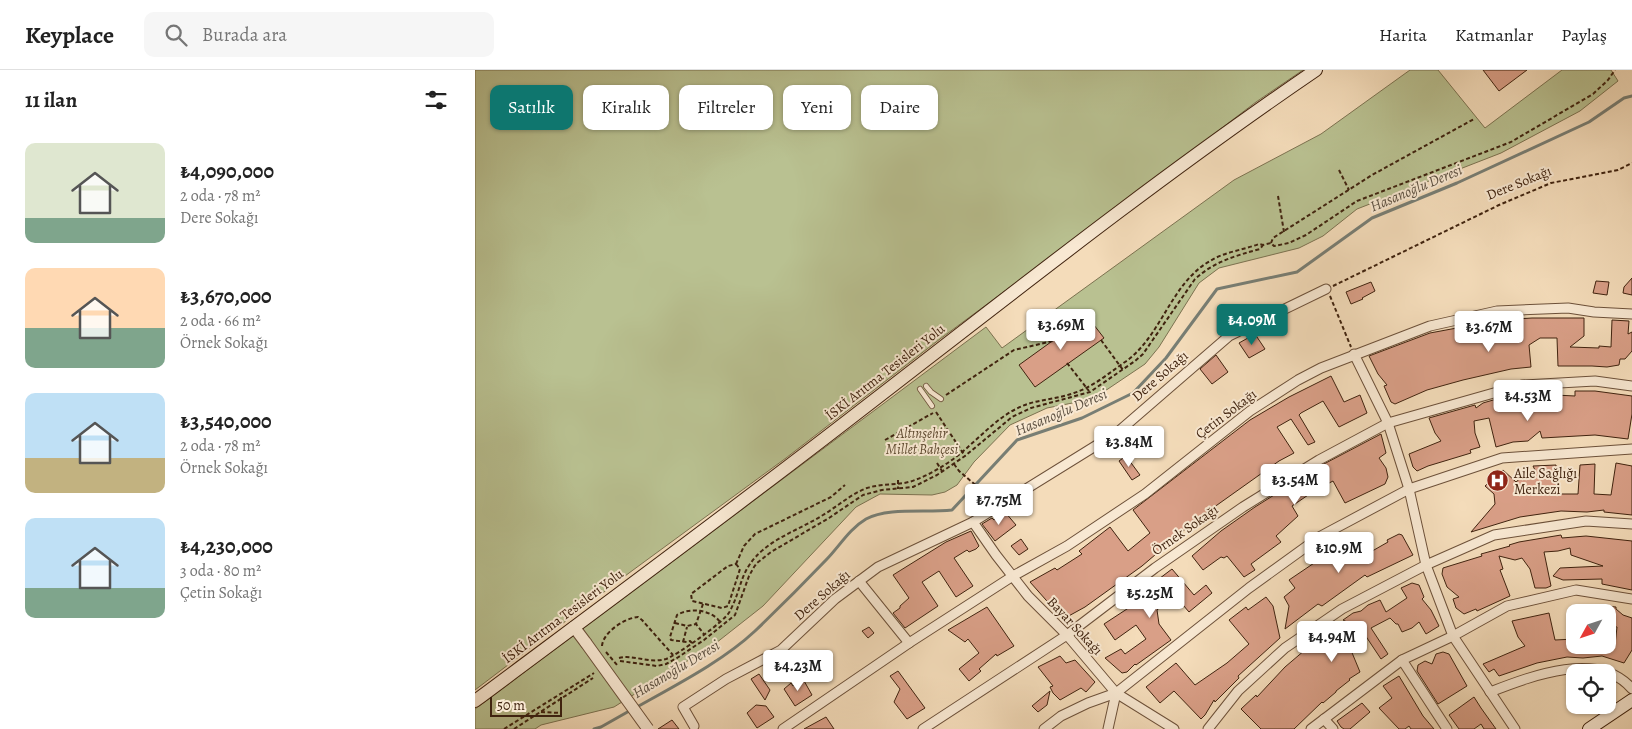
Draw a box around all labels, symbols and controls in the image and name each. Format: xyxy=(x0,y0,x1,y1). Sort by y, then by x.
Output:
search box xyxy=(144,12,494,57)
text: Keyplace xyxy=(25,19,114,51)
icon: search xyxy=(162,21,190,49)
text: Burada ara xyxy=(202,22,287,48)
text: Harita xyxy=(1379,23,1427,47)
text: Katmanlar xyxy=(1455,23,1533,47)
text: Paylaş xyxy=(1561,23,1607,47)
chip: Satılık xyxy=(490,85,573,130)
chip: Kiralık xyxy=(583,85,669,130)
chip: Filtreler xyxy=(679,85,773,130)
chip: Yeni xyxy=(783,85,851,130)
chip: Daire xyxy=(861,85,938,130)
text: 11 ilan xyxy=(25,86,77,114)
icon: filters xyxy=(422,86,450,114)
text: ₺4,090,000 xyxy=(180,157,274,185)
water label: Hasanoğlu Deresi xyxy=(1367,160,1465,216)
street label: Dere Sokağı xyxy=(1484,161,1554,205)
icon: home xyxy=(65,163,125,223)
text: 2 oda · 78 m² xyxy=(180,185,261,207)
text: Dere Sokağı xyxy=(180,207,258,229)
text: ₺3,670,000 xyxy=(180,282,272,310)
icon: home xyxy=(65,288,125,348)
pin: ₺4.09M xyxy=(1211,304,1293,346)
pin: ₺3.69M xyxy=(1020,308,1102,351)
text: ₺4.09M xyxy=(1228,309,1276,331)
text: 2 oda · 66 m² xyxy=(180,310,261,332)
pin: ₺3.67M xyxy=(1448,310,1530,353)
text: ₺3.69M xyxy=(1037,314,1085,336)
text: ₺3.67M xyxy=(1466,316,1512,338)
street label: İSKİ Arıtma Tesisleri Yolu xyxy=(821,319,949,425)
text: Örnek Sokağı xyxy=(180,332,268,354)
street label: Dere Sokağı xyxy=(1128,346,1192,406)
pin: ₺4.53M xyxy=(1487,380,1569,422)
water label: Hasanoğlu Deresi xyxy=(1012,384,1110,440)
street label: Çetin Sokağı xyxy=(1192,385,1261,443)
text: ₺4.53M xyxy=(1505,385,1551,407)
text: ₺3,540,000 xyxy=(180,407,272,435)
icon: home xyxy=(65,413,125,473)
park label: Altınşehir Millet Bahçesi xyxy=(886,424,959,459)
pin: ₺3.84M xyxy=(1088,426,1170,468)
text: ₺3.84M xyxy=(1105,431,1153,453)
text: 2 oda · 78 m² xyxy=(180,435,261,457)
text: Örnek Sokağı xyxy=(180,457,268,479)
pin: ₺3.54M xyxy=(1254,464,1336,506)
place label: Aile Sağlığı Merkezi xyxy=(1513,464,1577,499)
text: ₺3.54M xyxy=(1272,469,1318,491)
hospital icon: Aile Sağlığı Merkezi xyxy=(1486,469,1510,493)
pin: ₺7.75M xyxy=(958,484,1040,526)
text: ₺7.75M xyxy=(976,489,1022,511)
street label: Örnek Sokağı xyxy=(1148,500,1222,560)
text: ₺4,230,000 xyxy=(180,532,273,560)
pin: ₺10.9M xyxy=(1298,532,1380,574)
text: ₺10.9M xyxy=(1316,537,1362,559)
icon: home xyxy=(65,538,125,598)
text: 3 oda · 80 m² xyxy=(180,560,261,582)
street label: İSKİ Arıtma Tesisleri Yolu xyxy=(499,564,628,668)
street label: Dere Sokağı xyxy=(790,565,854,625)
pin: ₺5.25M xyxy=(1109,576,1191,619)
text: Çetin Sokağı xyxy=(180,582,262,604)
text: ₺5.25M xyxy=(1126,582,1174,604)
street label: Bayar Sokağı xyxy=(1043,593,1107,659)
north arrow xyxy=(1566,604,1616,654)
map controls xyxy=(1566,604,1616,714)
pin: ₺4.94M xyxy=(1291,620,1373,663)
text: ₺4.94M xyxy=(1308,626,1356,648)
water label: Hasanoğlu Deresi xyxy=(629,635,723,703)
pin: ₺4.23M xyxy=(757,650,839,692)
text: ₺4.23M xyxy=(774,655,822,677)
button: locate xyxy=(1566,664,1616,714)
scale bar xyxy=(490,694,563,717)
text: 50 m xyxy=(497,696,525,715)

